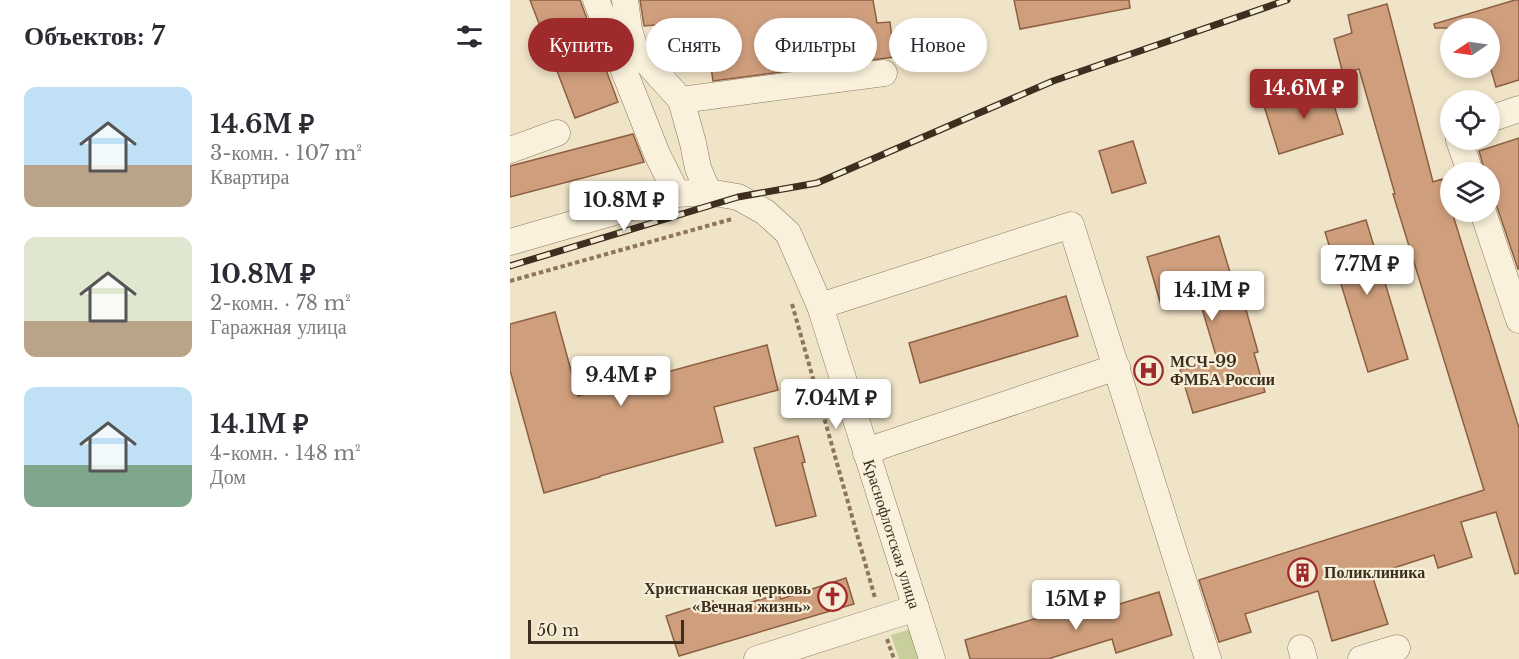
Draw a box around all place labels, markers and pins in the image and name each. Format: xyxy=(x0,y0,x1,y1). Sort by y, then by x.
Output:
pin: 14.6M ₽ xyxy=(1249,69,1359,120)
pin: 10.8M ₽ xyxy=(569,181,679,232)
pin: 7.7M ₽ xyxy=(1318,245,1416,296)
pin: 14.1M ₽ xyxy=(1157,271,1267,322)
place label: МСЧ-99 ФМБА России xyxy=(1170,351,1275,389)
hospital icon: МСЧ-99 ФМБА России xyxy=(1133,354,1165,386)
pin: 9.4M ₽ xyxy=(572,356,670,407)
pin: 7.04M ₽ xyxy=(781,379,891,430)
building icon: Поликлиника xyxy=(1287,556,1319,588)
place label: Поликлиника xyxy=(1324,562,1425,582)
place label: Христианская церковь «Вечная жизнь» xyxy=(644,578,812,616)
pin: 15M ₽ xyxy=(1034,580,1118,631)
church icon: Христианская церковь «Вечная жизнь» xyxy=(816,581,848,613)

